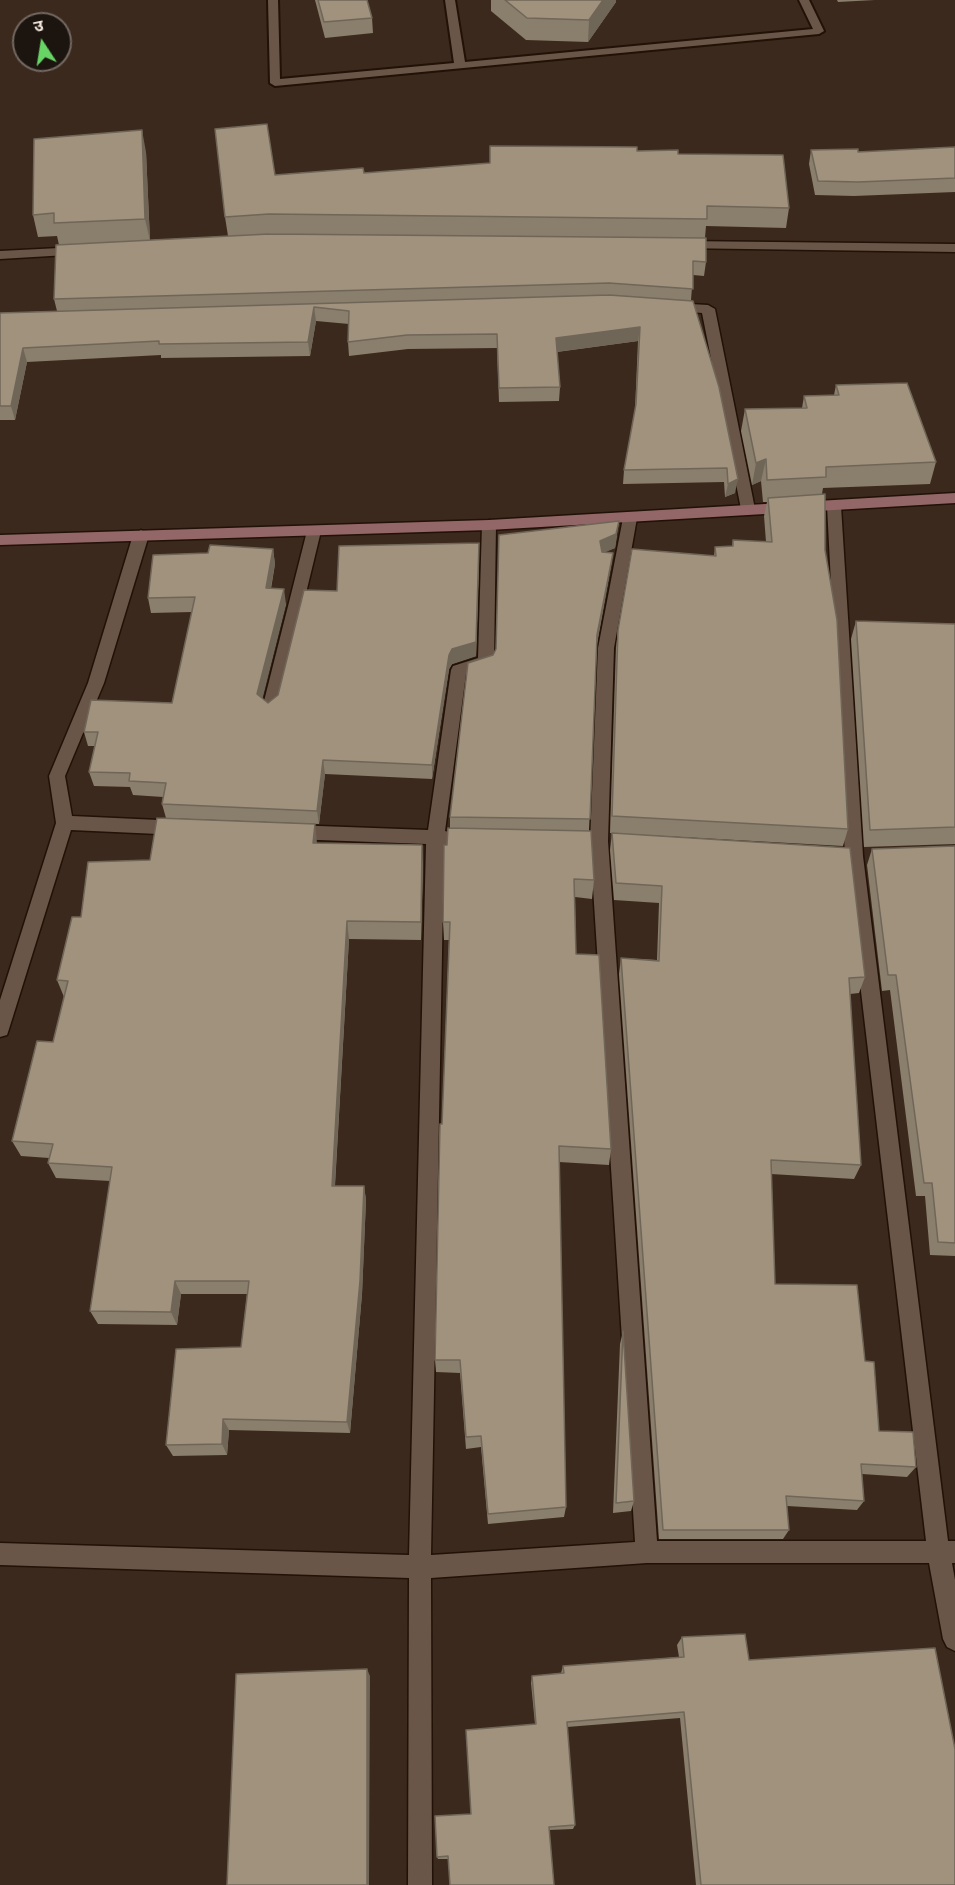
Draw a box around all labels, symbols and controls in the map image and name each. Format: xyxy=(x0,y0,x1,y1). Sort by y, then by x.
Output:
north arrow xyxy=(12,12,72,72)
text: उ xyxy=(32,16,45,36)

